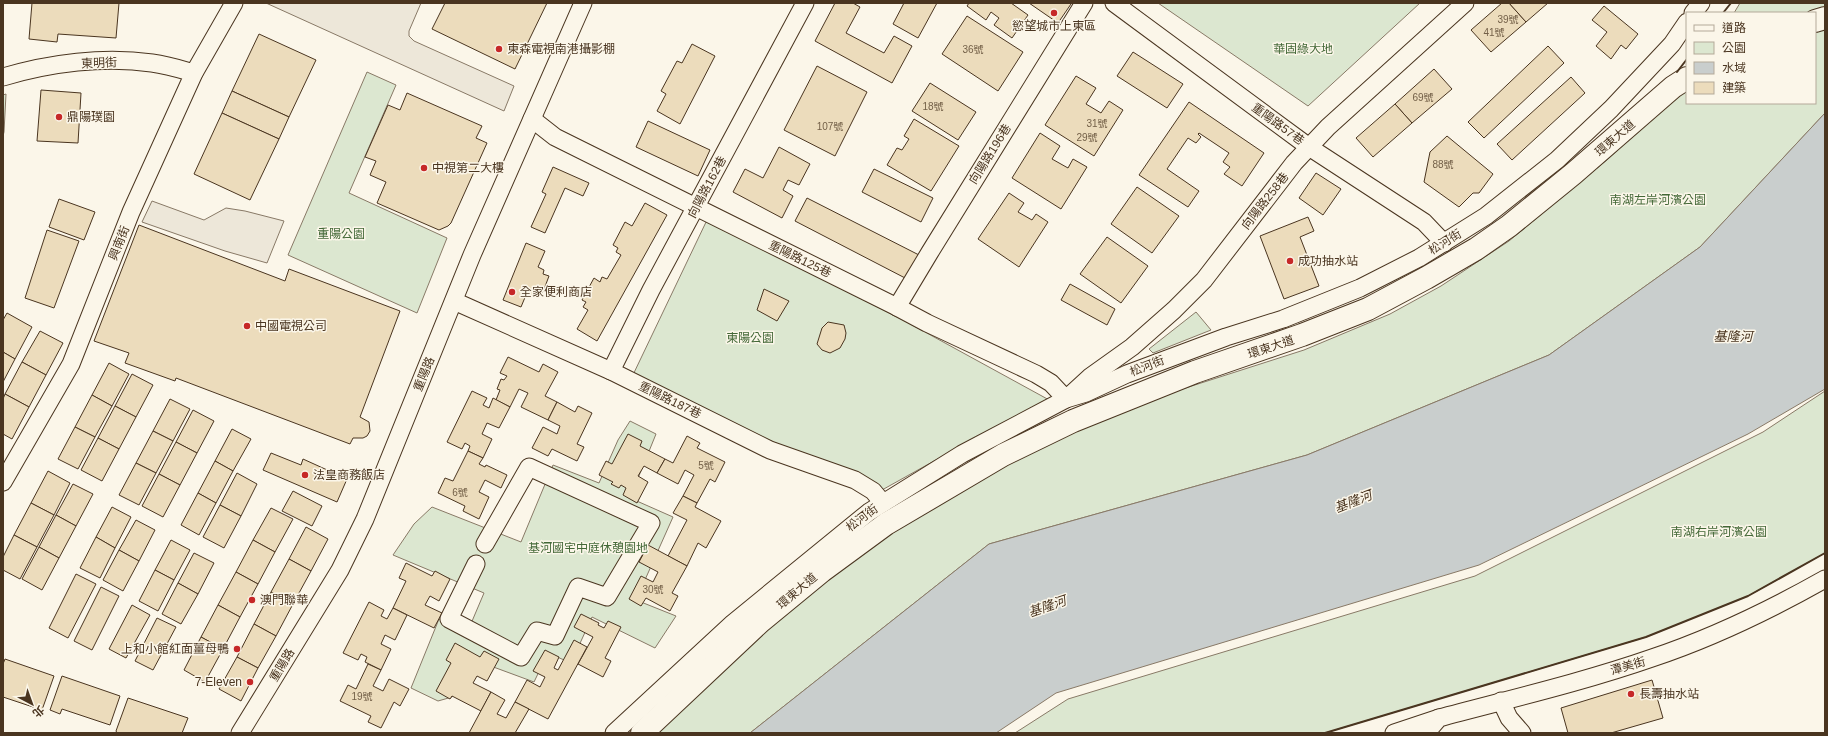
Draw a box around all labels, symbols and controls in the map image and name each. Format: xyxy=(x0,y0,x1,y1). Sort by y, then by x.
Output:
marker: 慾望城市上東區 xyxy=(1049,8,1059,18)
legend xyxy=(1686,12,1816,104)
house number: 39號 xyxy=(1497,14,1519,25)
place label: 慾望城市上東區 xyxy=(1012,19,1096,33)
text: 道路 xyxy=(1722,21,1746,35)
house number: 41號 xyxy=(1483,27,1505,38)
text: 公園 xyxy=(1722,41,1746,55)
place label: 東森電視南港攝影棚 xyxy=(507,42,615,56)
park label: 華固綠大地 xyxy=(1273,42,1333,56)
marker: 東森電視南港攝影棚 xyxy=(494,44,504,54)
house number: 36號 xyxy=(962,44,984,55)
street label: 東明街 xyxy=(81,55,117,71)
text: 水域 xyxy=(1722,61,1746,75)
text: 建築 xyxy=(1722,81,1746,95)
house number: 69號 xyxy=(1412,92,1434,103)
street label: 重陽路57巷 xyxy=(1249,100,1307,148)
house number: 18號 xyxy=(922,101,944,112)
place label: 鼎陽璞園 xyxy=(67,110,115,124)
marker: 鼎陽璞園 xyxy=(54,112,64,122)
street label: 環東大道 xyxy=(1592,117,1638,159)
house number: 31號 xyxy=(1086,118,1108,129)
house number: 107號 xyxy=(817,121,843,132)
street label: 向陽路196巷 xyxy=(966,121,1014,187)
house number: 29號 xyxy=(1076,132,1098,143)
street label: 向陽路162巷 xyxy=(685,154,729,220)
house number: 88號 xyxy=(1432,159,1454,170)
place label: 中視第二大樓 xyxy=(432,161,504,175)
marker: 中視第二大樓 xyxy=(419,163,429,173)
street label: 向陽路258巷 xyxy=(1239,170,1291,232)
park label: 南湖左岸河濱公園 xyxy=(1610,193,1706,207)
street label: 興南街 xyxy=(106,224,132,262)
park label: 重陽公園 xyxy=(317,227,365,241)
street label: 松河街 xyxy=(1426,227,1464,257)
street label: 重陽路125巷 xyxy=(766,238,834,280)
place label: 成功抽水站 xyxy=(1298,254,1358,268)
marker: 成功抽水站 xyxy=(1285,256,1295,266)
place label: 全家便利商店 xyxy=(520,285,592,299)
marker: 全家便利商店 xyxy=(507,287,517,297)
place label: 中國電視公司 xyxy=(255,319,327,333)
marker: 中國電視公司 xyxy=(242,321,252,331)
water label: 基隆河 xyxy=(1713,329,1755,344)
park label: 東陽公園 xyxy=(726,331,774,345)
street label: 環東大道 xyxy=(1246,333,1296,361)
street label: 松河街 xyxy=(1128,353,1166,379)
street label: 重陽路 xyxy=(411,355,437,393)
street label: 重陽路187巷 xyxy=(636,379,704,421)
house number: 5號 xyxy=(698,460,714,471)
place label: 法皇商務飯店 xyxy=(313,468,385,482)
marker: 法皇商務飯店 xyxy=(300,470,310,480)
water label: 基隆河 xyxy=(1332,486,1377,515)
house number: 6號 xyxy=(452,487,468,498)
street label: 松河街 xyxy=(843,502,881,534)
park label: 南湖右岸河濱公園 xyxy=(1671,525,1767,539)
park label: 基河國宅中庭休憩園地 xyxy=(528,541,648,555)
street label: 環東大道 xyxy=(774,570,820,612)
house number: 30號 xyxy=(642,584,664,595)
water label: 基隆河 xyxy=(1026,592,1071,620)
place label: 澳門聯華 xyxy=(260,593,308,607)
marker: 澳門聯華 xyxy=(247,595,257,605)
place label: 上和小館紅面薑母鴨 xyxy=(121,642,229,656)
marker: 上和小館紅面薑母鴨 xyxy=(232,644,242,654)
street label: 重陽路 xyxy=(267,646,297,684)
street label: 潭美街 xyxy=(1609,654,1647,678)
place label: 7-Eleven xyxy=(195,675,242,689)
marker: 7-Eleven xyxy=(245,677,255,687)
north arrow xyxy=(12,684,52,724)
place label: 長壽抽水站 xyxy=(1639,687,1699,701)
marker: 長壽抽水站 xyxy=(1626,689,1636,699)
house number: 19號 xyxy=(351,691,373,702)
text: 北 xyxy=(30,703,47,720)

